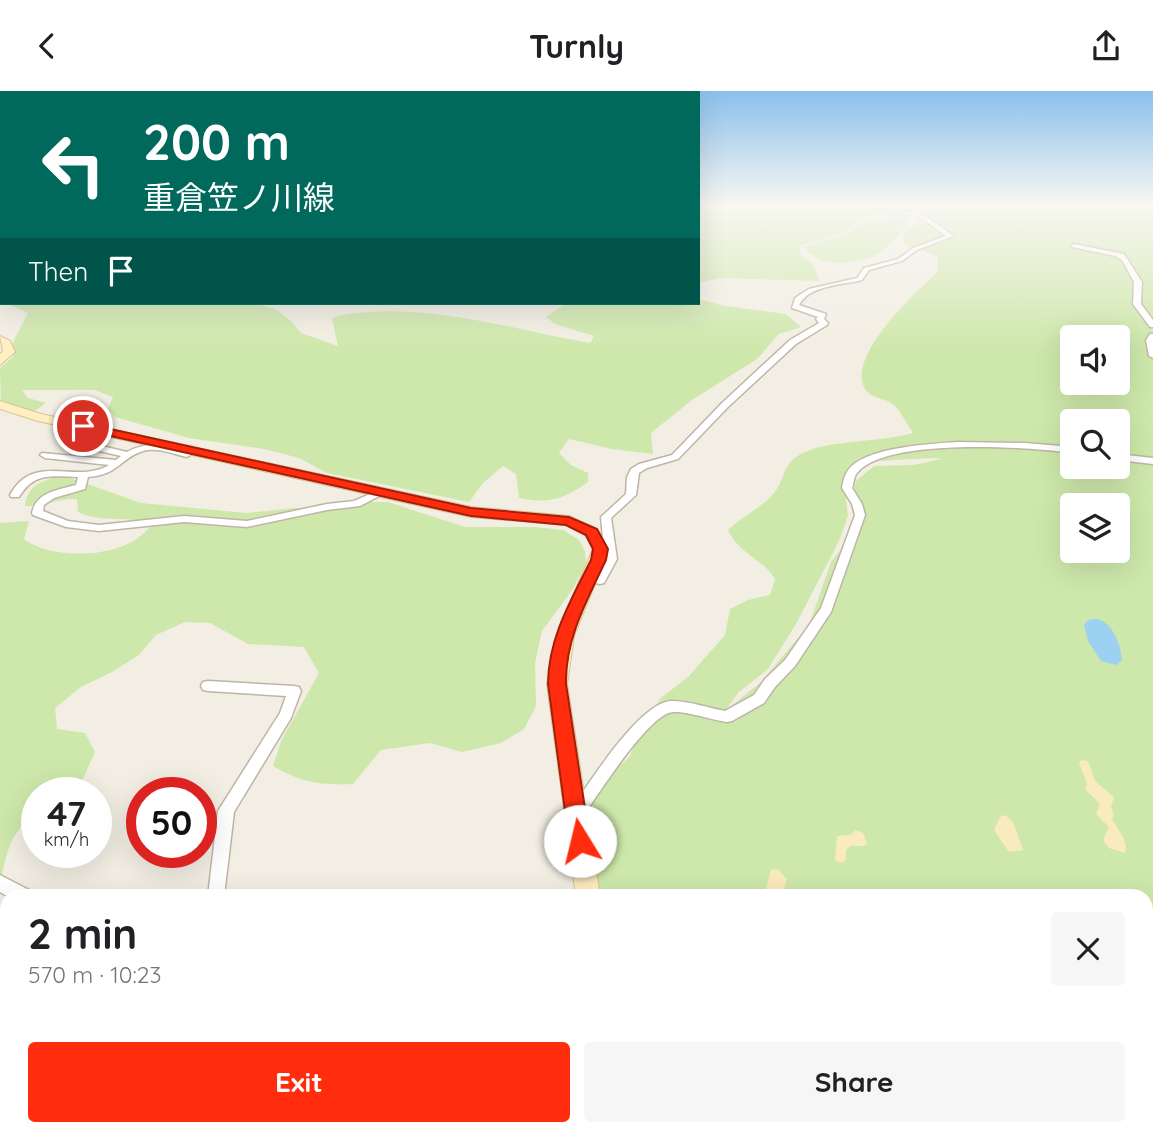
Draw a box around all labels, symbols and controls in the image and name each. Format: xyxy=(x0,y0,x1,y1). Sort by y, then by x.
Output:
text: Turnly xyxy=(529,26,624,66)
icon: back xyxy=(28,27,66,65)
icon: share xyxy=(1087,27,1125,65)
text: 200 m xyxy=(143,111,290,172)
icon: left xyxy=(28,119,119,210)
text: 重倉笠ノ川線 xyxy=(143,177,335,217)
icon: arrive xyxy=(102,252,140,290)
text: Then xyxy=(28,255,88,288)
map controls xyxy=(1060,325,1130,563)
button: sound xyxy=(1060,325,1130,395)
pin xyxy=(53,396,113,456)
icon: arrive xyxy=(64,407,102,445)
button: search xyxy=(1060,409,1130,479)
button: layers xyxy=(1060,493,1130,563)
speed limit sign: 50 xyxy=(126,777,217,868)
text: 47 xyxy=(47,791,86,835)
position arrow xyxy=(543,804,617,878)
text: km/h xyxy=(44,828,89,851)
text: 2 min xyxy=(28,907,137,960)
button: close xyxy=(1051,912,1125,986)
text: 570 m · 10:23 xyxy=(28,960,162,989)
button: Exit xyxy=(28,1042,570,1122)
button: Share xyxy=(584,1042,1125,1122)

